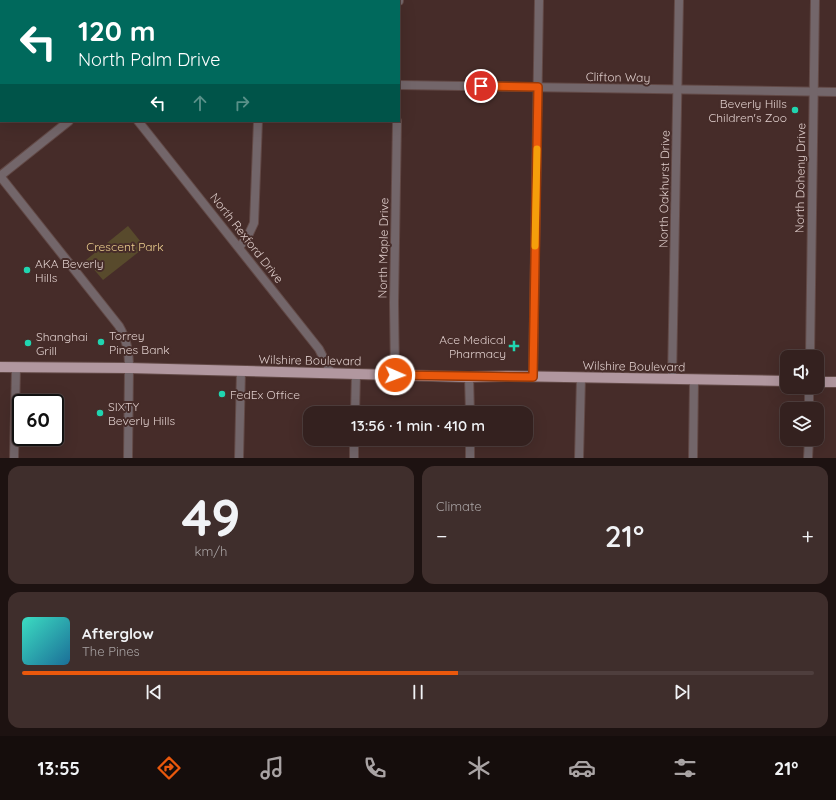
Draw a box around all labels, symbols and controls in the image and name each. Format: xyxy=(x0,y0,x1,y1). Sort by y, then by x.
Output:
text: 120 m xyxy=(78,13,156,48)
icon: left xyxy=(12,16,64,68)
text: North Palm Drive xyxy=(78,48,221,71)
pin xyxy=(464,69,498,103)
street label: Clifton Way xyxy=(586,69,650,85)
icon: arrive xyxy=(470,75,492,97)
icon: left xyxy=(147,92,169,114)
icon: ahead xyxy=(189,92,211,114)
icon: right xyxy=(231,92,253,114)
place label: Beverly Hills Children's Zoo xyxy=(708,96,787,125)
marker: Beverly Hills Children's Zoo xyxy=(790,105,800,115)
street label: North Doheny Drive xyxy=(792,123,808,233)
street label: North Oakhurst Drive xyxy=(655,130,673,248)
street label: North Rexford Drive xyxy=(207,190,287,286)
street label: North Maple Drive xyxy=(375,197,391,299)
park label: Crescent Park xyxy=(86,239,164,254)
place label: AKA Beverly Hills xyxy=(35,256,104,285)
marker: AKA Beverly Hills xyxy=(22,265,32,275)
place label: Torrey Pines Bank xyxy=(109,328,170,357)
place label: Shanghai Grill xyxy=(36,329,88,358)
place label: Ace Medical Pharmacy xyxy=(439,332,506,361)
marker: Torrey Pines Bank xyxy=(96,337,106,347)
marker: Shanghai Grill xyxy=(23,338,33,348)
marker: Ace Medical Pharmacy xyxy=(509,341,519,351)
map controls xyxy=(780,350,824,446)
button: sound xyxy=(780,350,824,394)
street label: Wilshire Boulevard xyxy=(258,352,362,368)
position arrow xyxy=(374,354,416,396)
street label: Wilshire Boulevard xyxy=(582,358,686,374)
place label: FedEx Office xyxy=(230,387,300,402)
marker: FedEx Office xyxy=(217,389,227,399)
speed limit sign: 60 xyxy=(12,394,64,446)
place label: SIXTY Beverly Hills xyxy=(108,399,176,428)
button: layers xyxy=(780,402,824,446)
marker: SIXTY Beverly Hills xyxy=(95,408,105,418)
text: 13:56 · 1 min · 410 m xyxy=(351,416,485,435)
text: 49 xyxy=(181,484,241,549)
text: Climate xyxy=(436,498,482,514)
text: 21° xyxy=(605,517,644,555)
text: − xyxy=(436,522,447,550)
text: + xyxy=(802,522,814,550)
text: km/h xyxy=(195,543,227,559)
text: Afterglow xyxy=(82,624,154,643)
text: The Pines xyxy=(82,643,140,659)
icon: previous xyxy=(143,681,165,703)
icon: pause xyxy=(407,681,429,703)
icon: next xyxy=(671,681,693,703)
icon: directions xyxy=(155,754,183,782)
icon: music xyxy=(258,754,286,782)
icon: phone xyxy=(361,754,389,782)
icon: climate xyxy=(465,754,493,782)
icon: car xyxy=(568,754,596,782)
icon: filters xyxy=(671,754,699,782)
text: 13:55 xyxy=(38,757,80,780)
text: 21° xyxy=(774,757,798,780)

